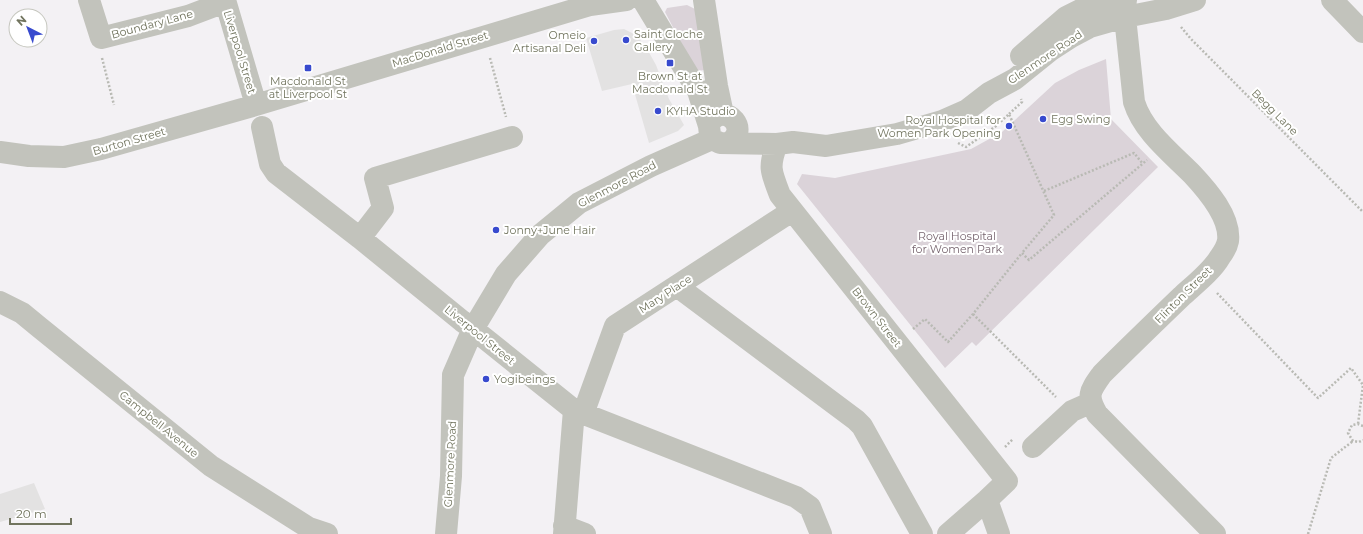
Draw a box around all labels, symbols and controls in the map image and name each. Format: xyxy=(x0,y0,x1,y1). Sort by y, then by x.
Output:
street label: Boundary Lane xyxy=(110,6,195,42)
north arrow xyxy=(8,8,48,48)
street label: Liverpool Street xyxy=(221,9,260,96)
text: N xyxy=(13,12,29,29)
place label: Saint Cloche Gallery xyxy=(634,27,703,54)
street label: Glenmore Road xyxy=(1005,27,1085,87)
street label: MacDonald Street xyxy=(390,28,490,70)
place label: Omeio Artisanal Deli xyxy=(513,28,586,55)
marker: Saint Cloche Gallery xyxy=(621,35,631,45)
marker: Omeio Artisanal Deli xyxy=(589,36,599,46)
marker: Brown St at Macdonald St xyxy=(665,58,675,68)
marker: Macdonald St at Liverpool St xyxy=(303,63,313,73)
place label: Brown St at Macdonald St xyxy=(632,69,708,96)
place label: Macdonald St at Liverpool St xyxy=(269,74,348,101)
street label: Begg Lane xyxy=(1249,86,1301,138)
place label: KYHA Studio xyxy=(666,104,736,118)
marker: KYHA Studio xyxy=(653,106,663,116)
place label: Egg Swing xyxy=(1051,112,1110,126)
place label: Royal Hospital for Women Park Opening xyxy=(877,113,1001,140)
marker: Egg Swing xyxy=(1038,114,1048,124)
marker: Royal Hospital for Women Park Opening xyxy=(1004,121,1014,131)
street label: Burton Street xyxy=(91,124,167,158)
street label: Glenmore Road xyxy=(575,157,659,211)
place label: Jonny+June Hair xyxy=(503,223,596,237)
marker: Jonny+June Hair xyxy=(491,225,501,235)
park label: Royal Hospital for Women Park xyxy=(912,229,1002,256)
street label: Flinton Street xyxy=(1152,263,1215,326)
street label: Mary Place xyxy=(636,272,694,316)
street label: Brown Street xyxy=(849,284,905,350)
street label: Liverpool Street xyxy=(442,302,518,368)
place label: Yogibeings xyxy=(494,372,556,386)
marker: Yogibeings xyxy=(481,374,491,384)
street label: Campbell Avenue xyxy=(117,388,202,460)
street label: Glenmore Road xyxy=(441,420,459,508)
scale bar xyxy=(10,500,71,526)
text: 20 m xyxy=(16,506,47,521)

